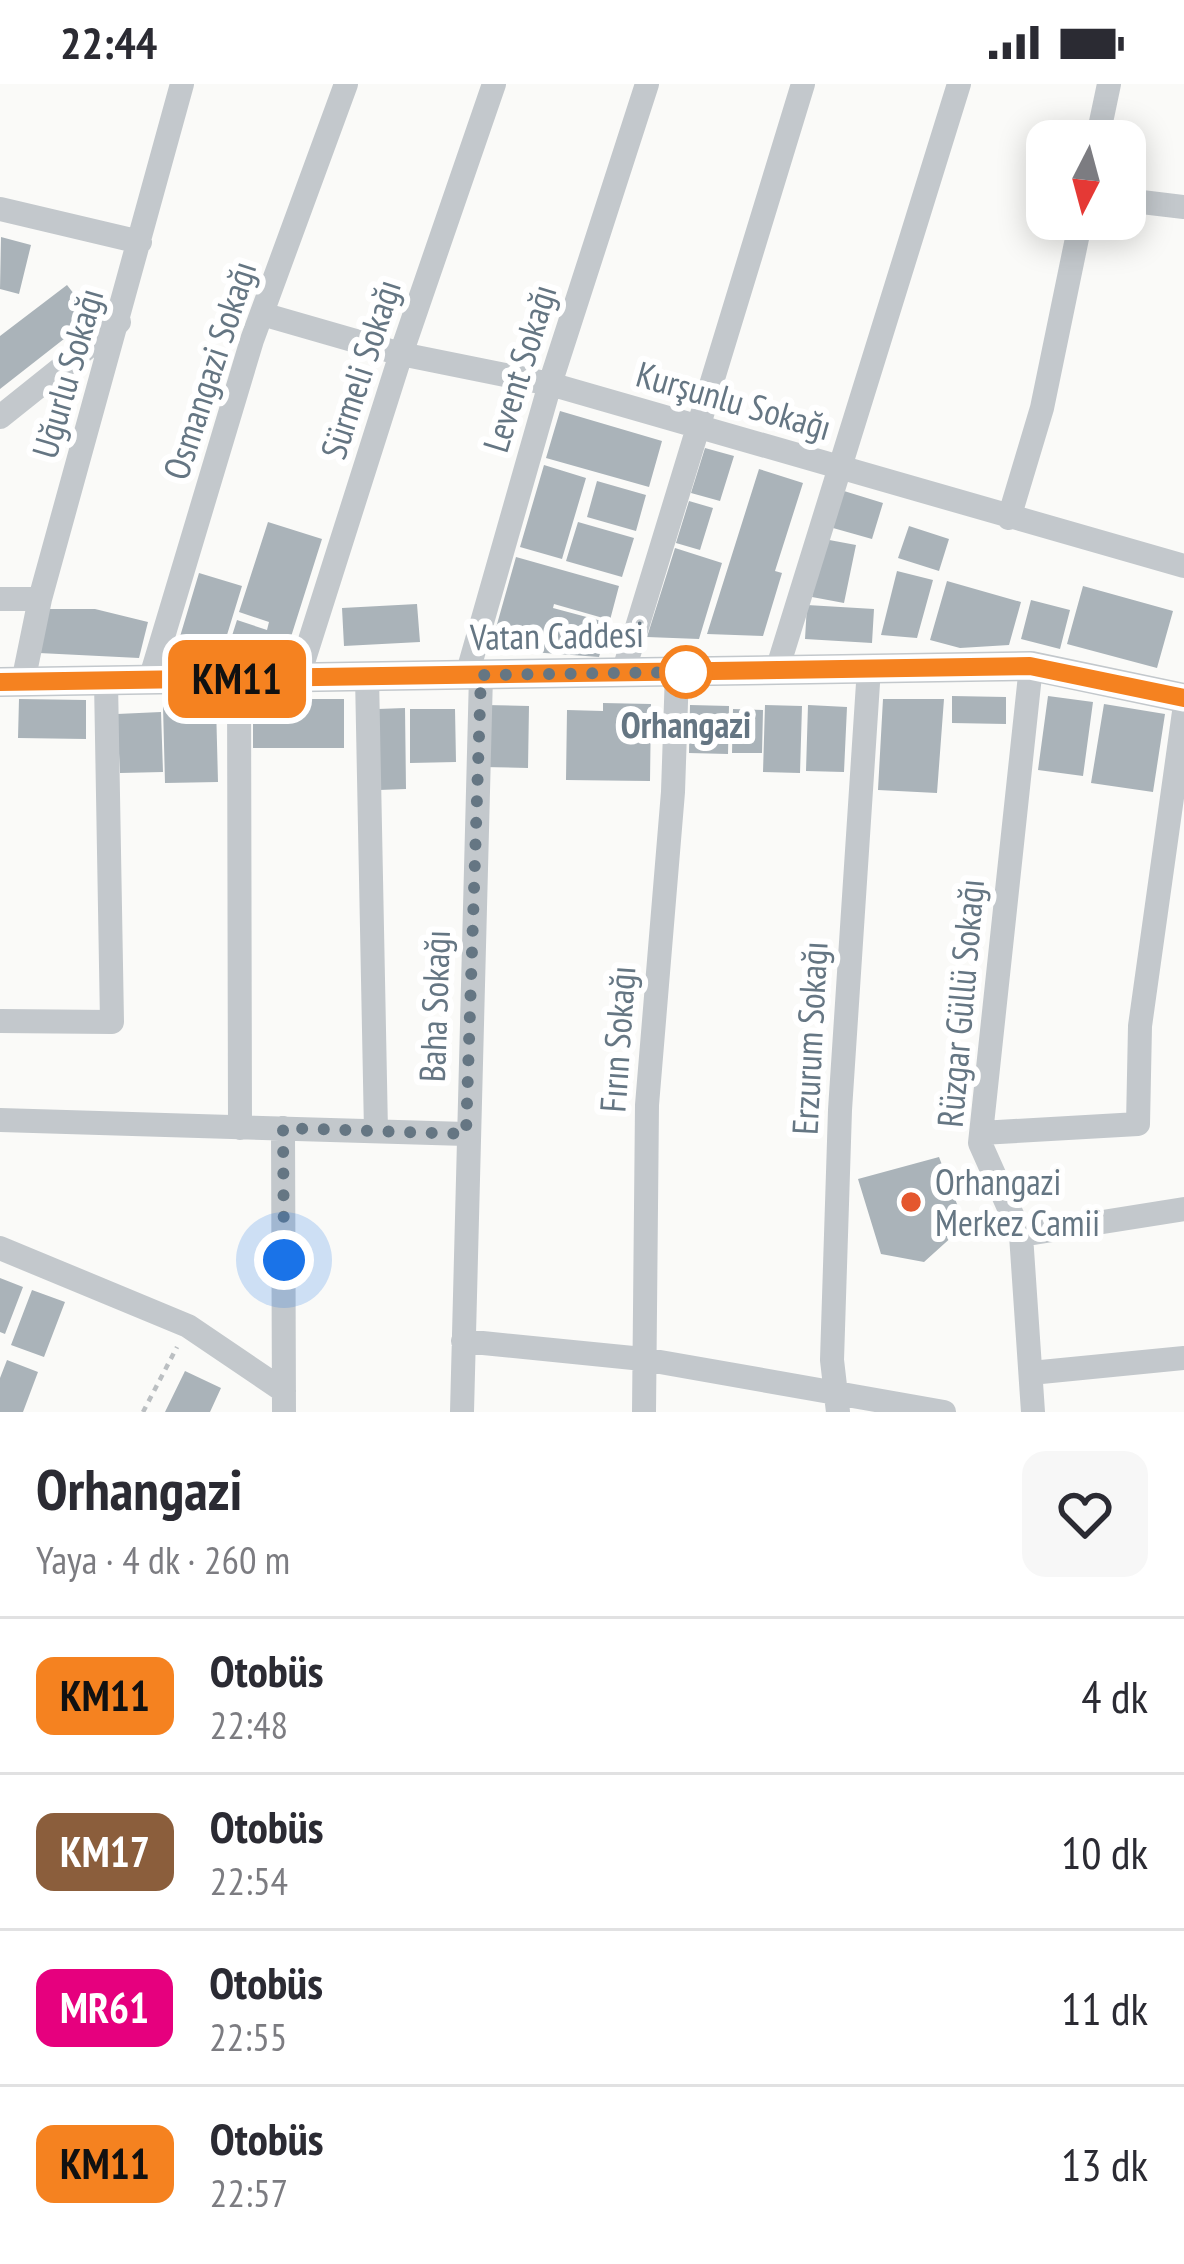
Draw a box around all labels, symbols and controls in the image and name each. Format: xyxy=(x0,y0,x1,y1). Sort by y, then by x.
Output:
text: 22:44 xyxy=(60,13,157,71)
north arrow xyxy=(1026,120,1146,240)
map controls xyxy=(1026,120,1146,240)
street label: Osmangazi Sokağı xyxy=(152,255,266,485)
street label: Sürmeli Sokağı xyxy=(309,273,411,465)
street label: Levent Sokağı xyxy=(471,279,567,457)
street label: Uğurlu Sokağı xyxy=(20,283,114,463)
street label: Kurşunlu Sokağı xyxy=(631,350,837,450)
street label: Vatan Caddesi xyxy=(469,610,644,660)
line badge: KM11 xyxy=(153,640,321,718)
marker: Orhangazi xyxy=(661,647,711,697)
text: KM11 xyxy=(192,651,282,706)
place label: Orhangazi xyxy=(621,701,751,748)
street label: Rüzgar Güllü Sokağı xyxy=(926,877,994,1129)
street label: Baha Sokağı xyxy=(408,929,460,1083)
street label: Erzurum Sokağı xyxy=(780,940,838,1136)
street label: Fırın Sokağı xyxy=(588,964,646,1114)
place label: Orhangazi Merkez Camii xyxy=(935,1158,1100,1246)
marker: Orhangazi Merkez Camii xyxy=(898,1189,924,1215)
your location xyxy=(254,1230,314,1290)
button: heart xyxy=(1022,1451,1148,1577)
text: Orhangazi xyxy=(36,1452,242,1526)
text: Yaya · 4 dk · 260 m xyxy=(36,1534,290,1585)
text: Otobüs xyxy=(210,1641,324,1699)
text: 4 dk xyxy=(1081,1667,1148,1725)
text: KM11 xyxy=(60,1668,150,1723)
text: 22:48 xyxy=(210,1699,288,1750)
text: Otobüs xyxy=(210,1797,324,1855)
text: 10 dk xyxy=(1061,1823,1148,1881)
text: KM17 xyxy=(60,1824,150,1879)
text: 22:54 xyxy=(210,1855,288,1906)
text: Otobüs xyxy=(209,1953,323,2011)
text: 11 dk xyxy=(1061,1979,1148,2037)
text: MR61 xyxy=(60,1980,149,2035)
text: 22:55 xyxy=(209,2011,287,2062)
text: Otobüs xyxy=(210,2109,324,2167)
text: 13 dk xyxy=(1061,2135,1148,2193)
text: KM11 xyxy=(60,2136,150,2191)
text: 22:57 xyxy=(210,2167,288,2218)

